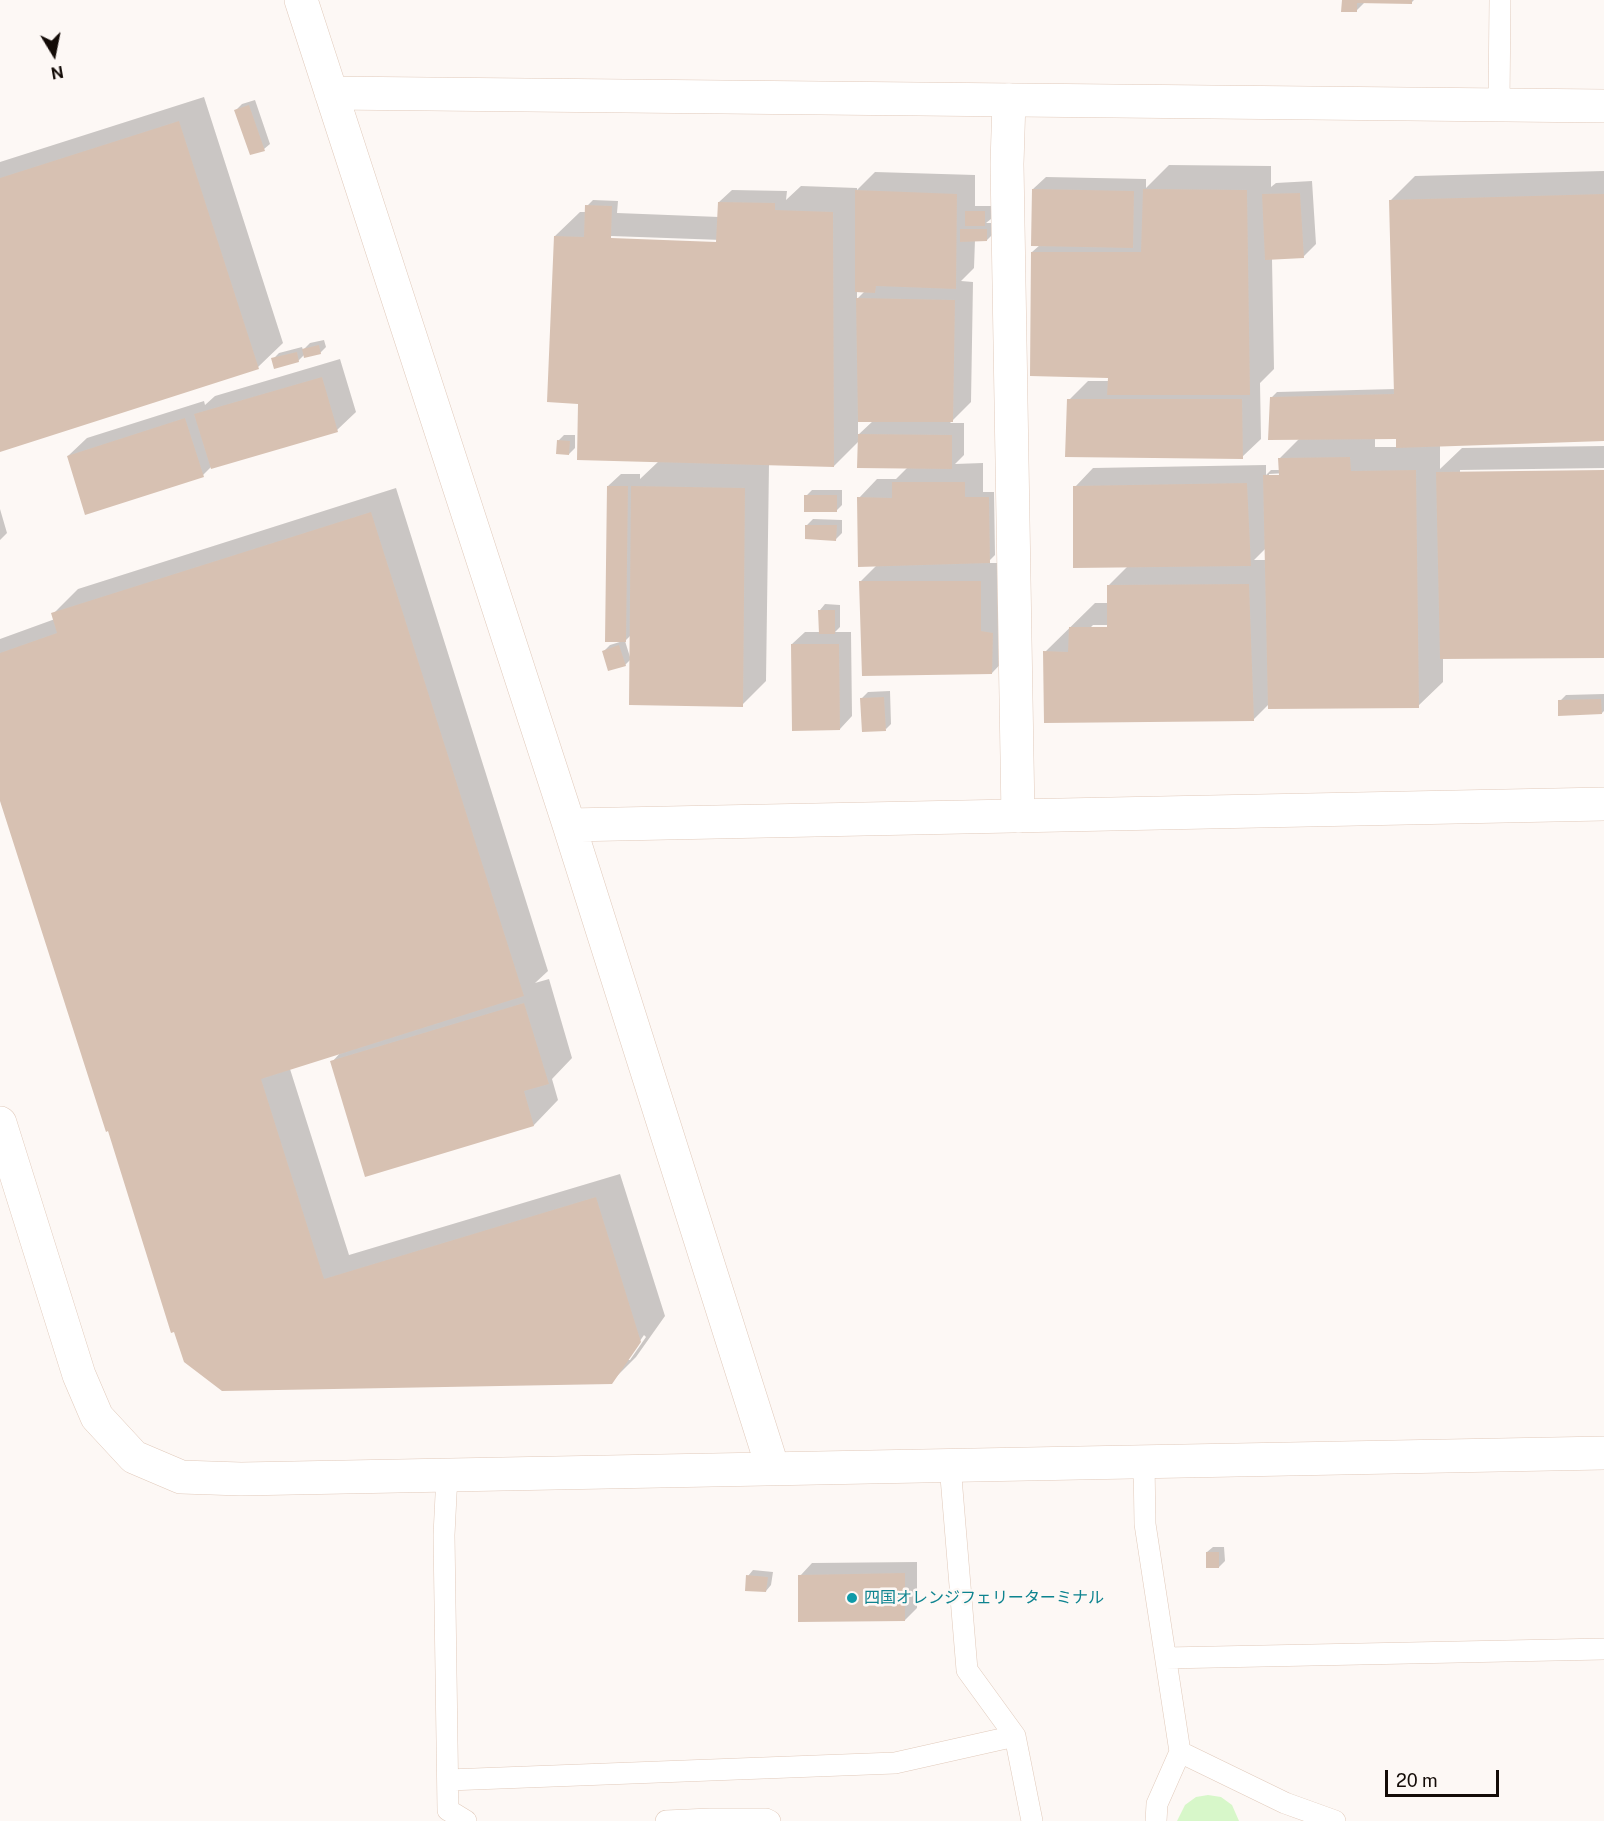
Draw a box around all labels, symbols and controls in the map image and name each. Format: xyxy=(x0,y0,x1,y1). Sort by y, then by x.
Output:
north arrow xyxy=(24,24,84,84)
text: N xyxy=(49,62,65,83)
place label: 四国オレンジフェリーターミナル xyxy=(864,1588,1104,1608)
marker: 四国オレンジフェリーターミナル xyxy=(845,1591,859,1605)
scale bar xyxy=(1388,1758,1502,1796)
text: 20 m xyxy=(1396,1770,1438,1791)

